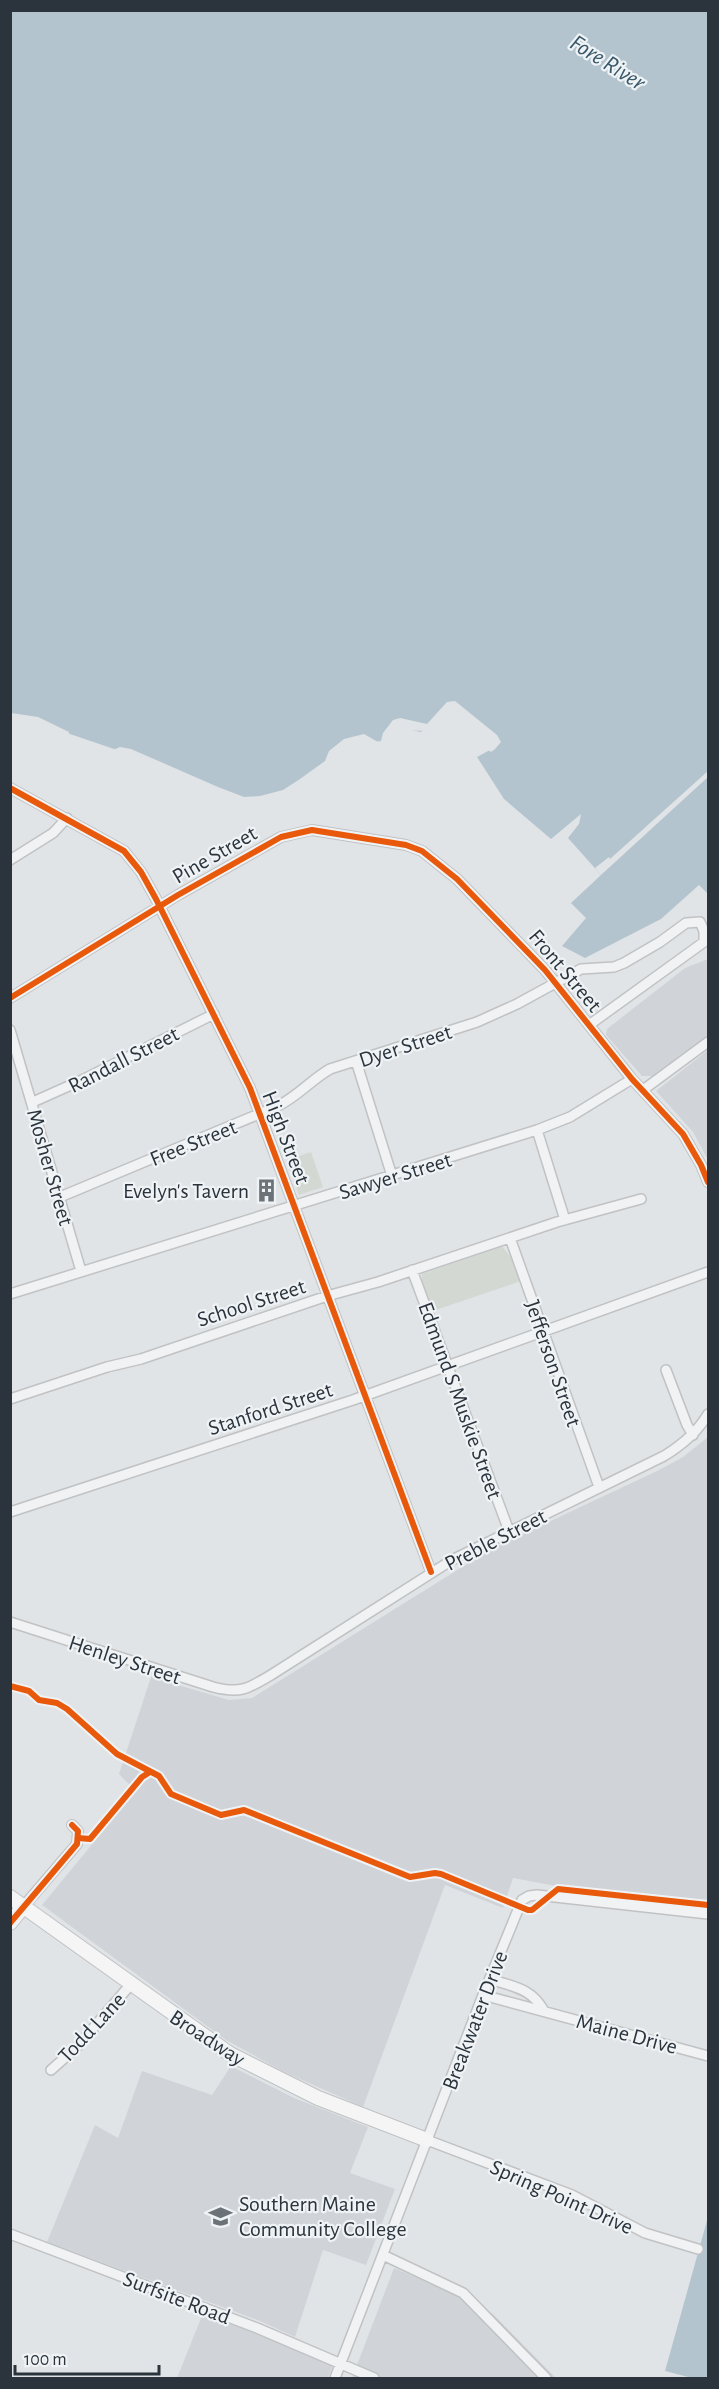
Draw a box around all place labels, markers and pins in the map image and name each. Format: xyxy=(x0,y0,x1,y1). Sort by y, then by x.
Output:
building icon: Evelyn's Tavern xyxy=(254,1177,280,1203)
place label: Evelyn's Tavern xyxy=(123,1180,249,1202)
place label: Southern Maine Community College xyxy=(239,2193,407,2240)
school or university icon: Southern Maine Community College xyxy=(208,2203,234,2229)

